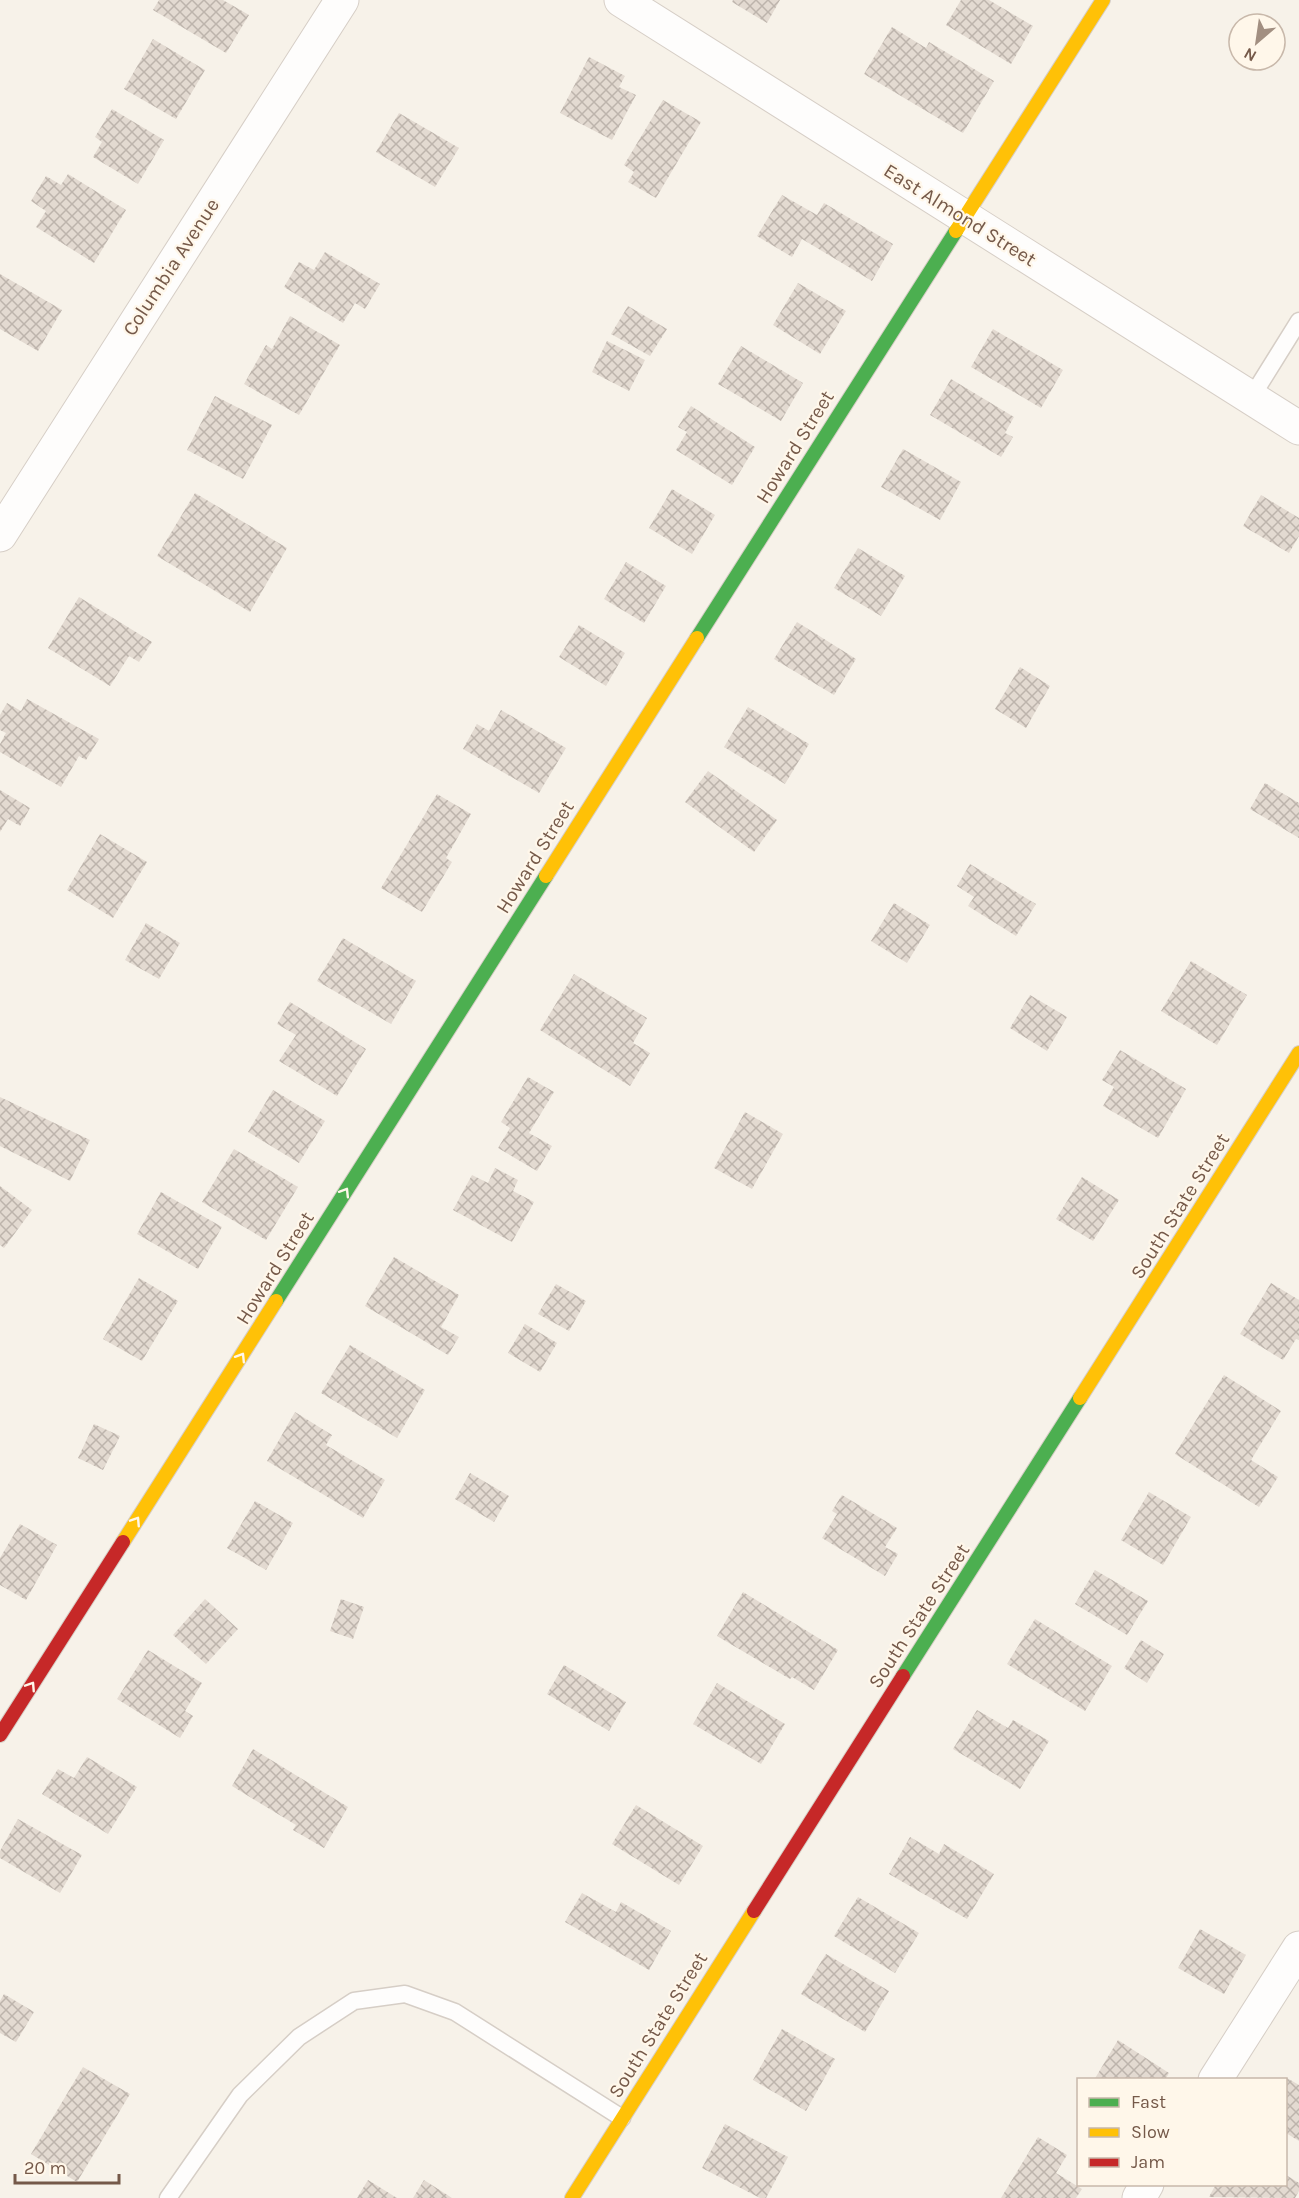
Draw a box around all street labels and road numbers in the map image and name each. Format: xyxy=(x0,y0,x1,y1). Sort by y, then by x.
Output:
street label: East Almond Street xyxy=(880,159,1041,271)
street label: Columbia Avenue xyxy=(118,194,224,340)
street label: Howard Street xyxy=(751,386,839,508)
street label: Howard Street xyxy=(491,796,579,918)
street label: South State Street xyxy=(1126,1128,1234,1283)
street label: Howard Street xyxy=(231,1207,319,1329)
street label: South State Street xyxy=(864,1539,975,1693)
street label: South State Street xyxy=(604,1947,712,2102)

